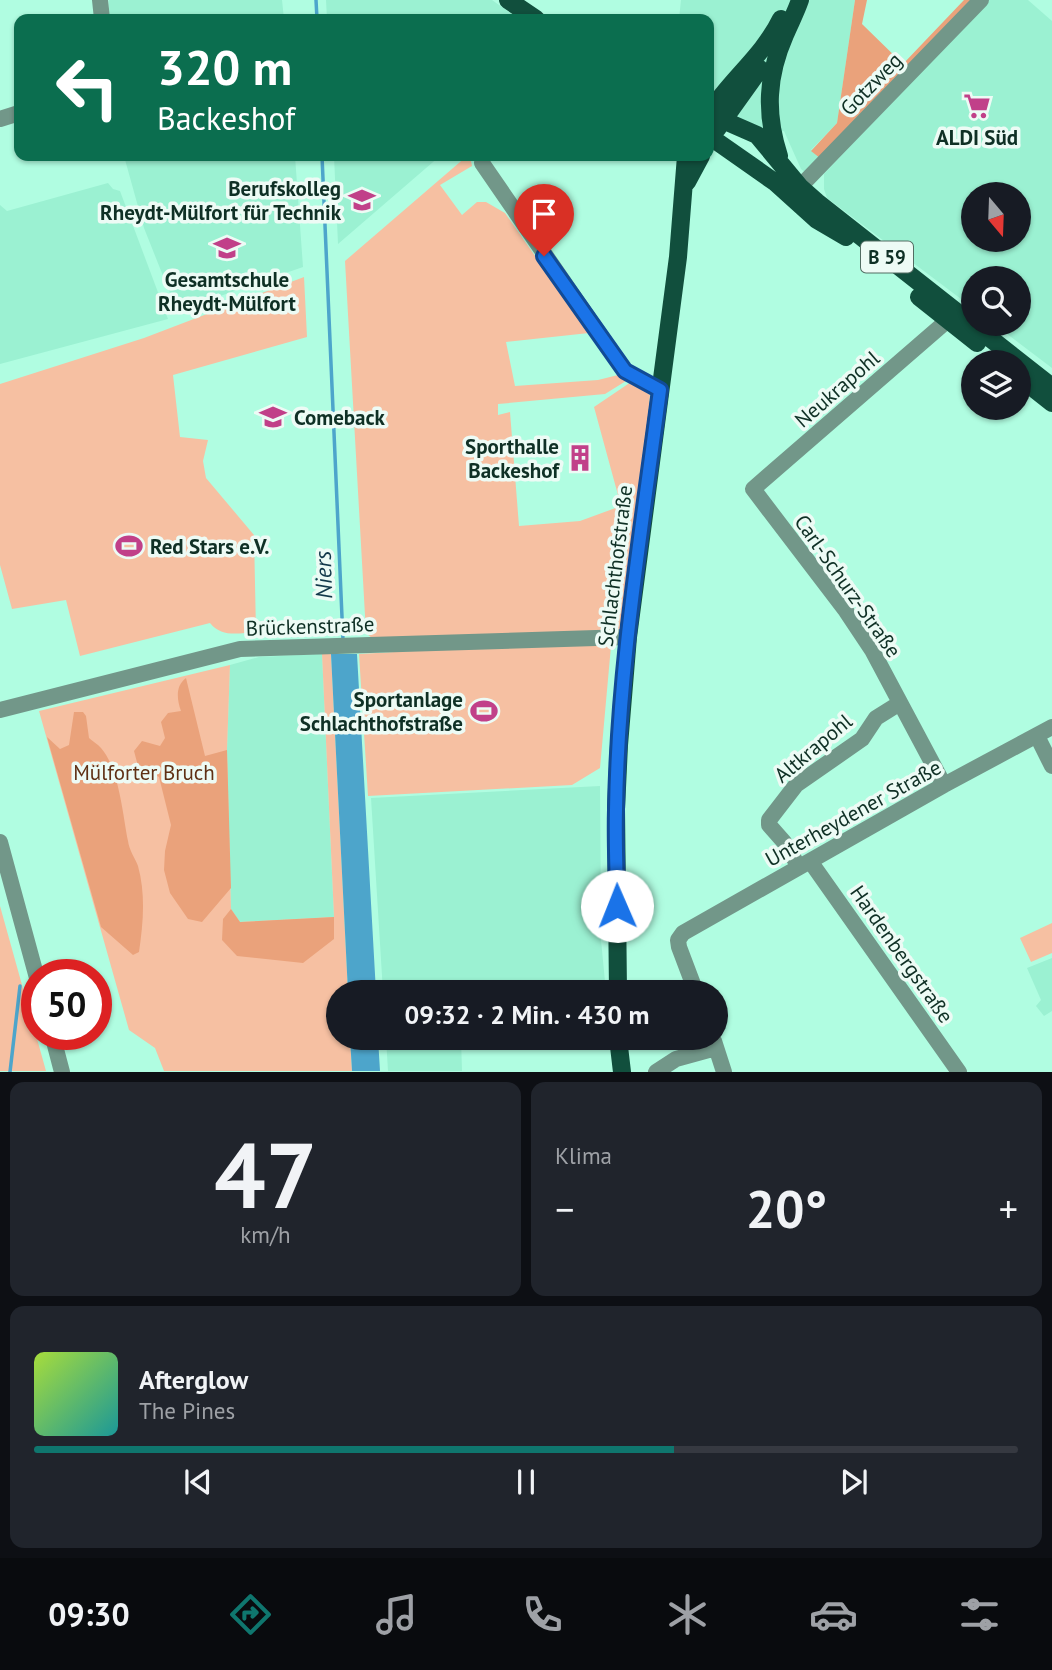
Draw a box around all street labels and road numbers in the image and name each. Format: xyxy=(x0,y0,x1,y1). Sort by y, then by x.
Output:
street label: Gotzweg xyxy=(834,47,908,121)
road number: B 59 xyxy=(861,242,913,272)
street label: Neukrapohl xyxy=(789,345,885,433)
street label: Schlachthofstraße xyxy=(592,484,638,648)
street label: Carl-Schurz-Straße xyxy=(789,509,907,663)
street label: Brückenstraße xyxy=(245,610,375,642)
street label: Altkrapohl xyxy=(769,708,857,788)
street label: Unterheydener Straße xyxy=(760,753,946,873)
street label: Hardenbergstraße xyxy=(844,880,960,1028)

